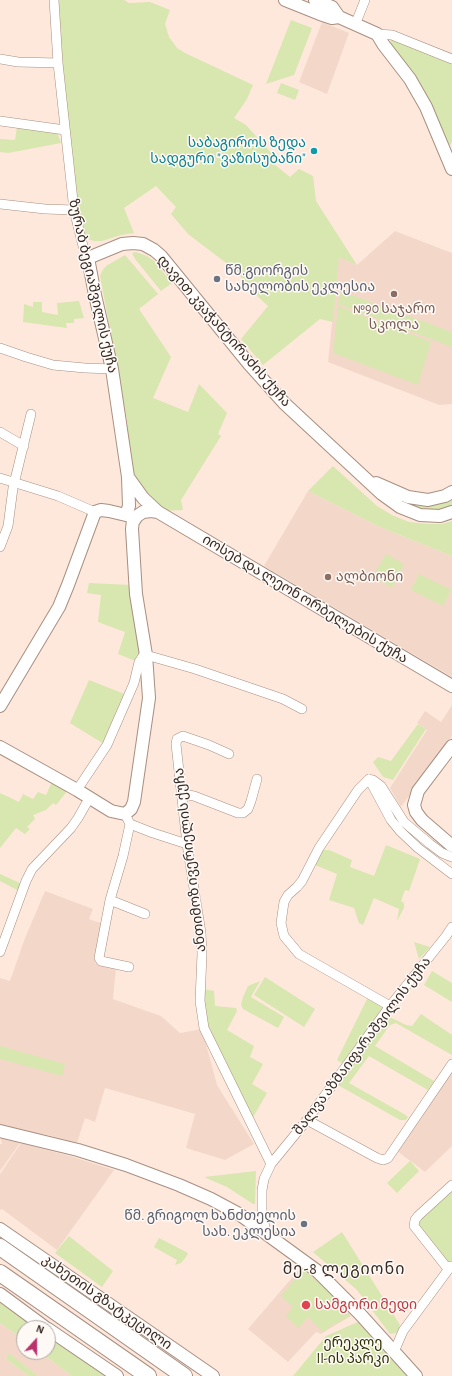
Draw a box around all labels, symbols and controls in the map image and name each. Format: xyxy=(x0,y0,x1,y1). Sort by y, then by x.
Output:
place label: საბაგიროს ზედა სადგური "ვაზისუბანი" xyxy=(150,135,306,168)
marker: საბაგიროს ზედა სადგური "ვაზისუბანი" xyxy=(309,146,319,156)
street label: ზურაბ ბეგიაშვილის ქუჩა xyxy=(65,197,121,375)
street label: დავით კვაჭანტირაძის ქუჩა xyxy=(153,252,295,410)
place label: წმ.გიორგის სახელობის ეკლესია xyxy=(225,263,375,296)
marker: წმ.გიორგის სახელობის ეკლესია xyxy=(212,274,222,284)
marker: №90 საჯარო სკოლა xyxy=(389,289,399,299)
place label: №90 საჯარო სკოლა xyxy=(353,301,435,334)
street label: იოსებ და ლეონ ორბელების ქუჩა xyxy=(199,531,411,667)
place label: ალბიონი xyxy=(336,569,403,585)
marker: ალბიონი xyxy=(323,572,333,582)
street label: ანთიმოზ ივერიელის ქუჩა xyxy=(170,767,210,953)
street label: შალვა აზმაიფარაშვილის ქუჩა xyxy=(289,954,435,1138)
place label: წმ. გრიგოლ ხანძთელის სახ. ეკლესია xyxy=(124,1208,296,1240)
marker: წმ. გრიგოლ ხანძთელის სახ. ეკლესია xyxy=(299,1219,309,1229)
street label: კახეთის გზატკეცილი xyxy=(39,1251,175,1353)
district label: მე-8 ლეგიონი xyxy=(283,1259,405,1279)
place label: სამგორი მედი xyxy=(315,1297,417,1313)
marker: სამგორი მედი xyxy=(300,1299,312,1311)
north arrow xyxy=(16,1320,56,1360)
text: N xyxy=(35,1323,46,1336)
park label: ერეკლე II-ის პარკი xyxy=(316,1335,390,1368)

